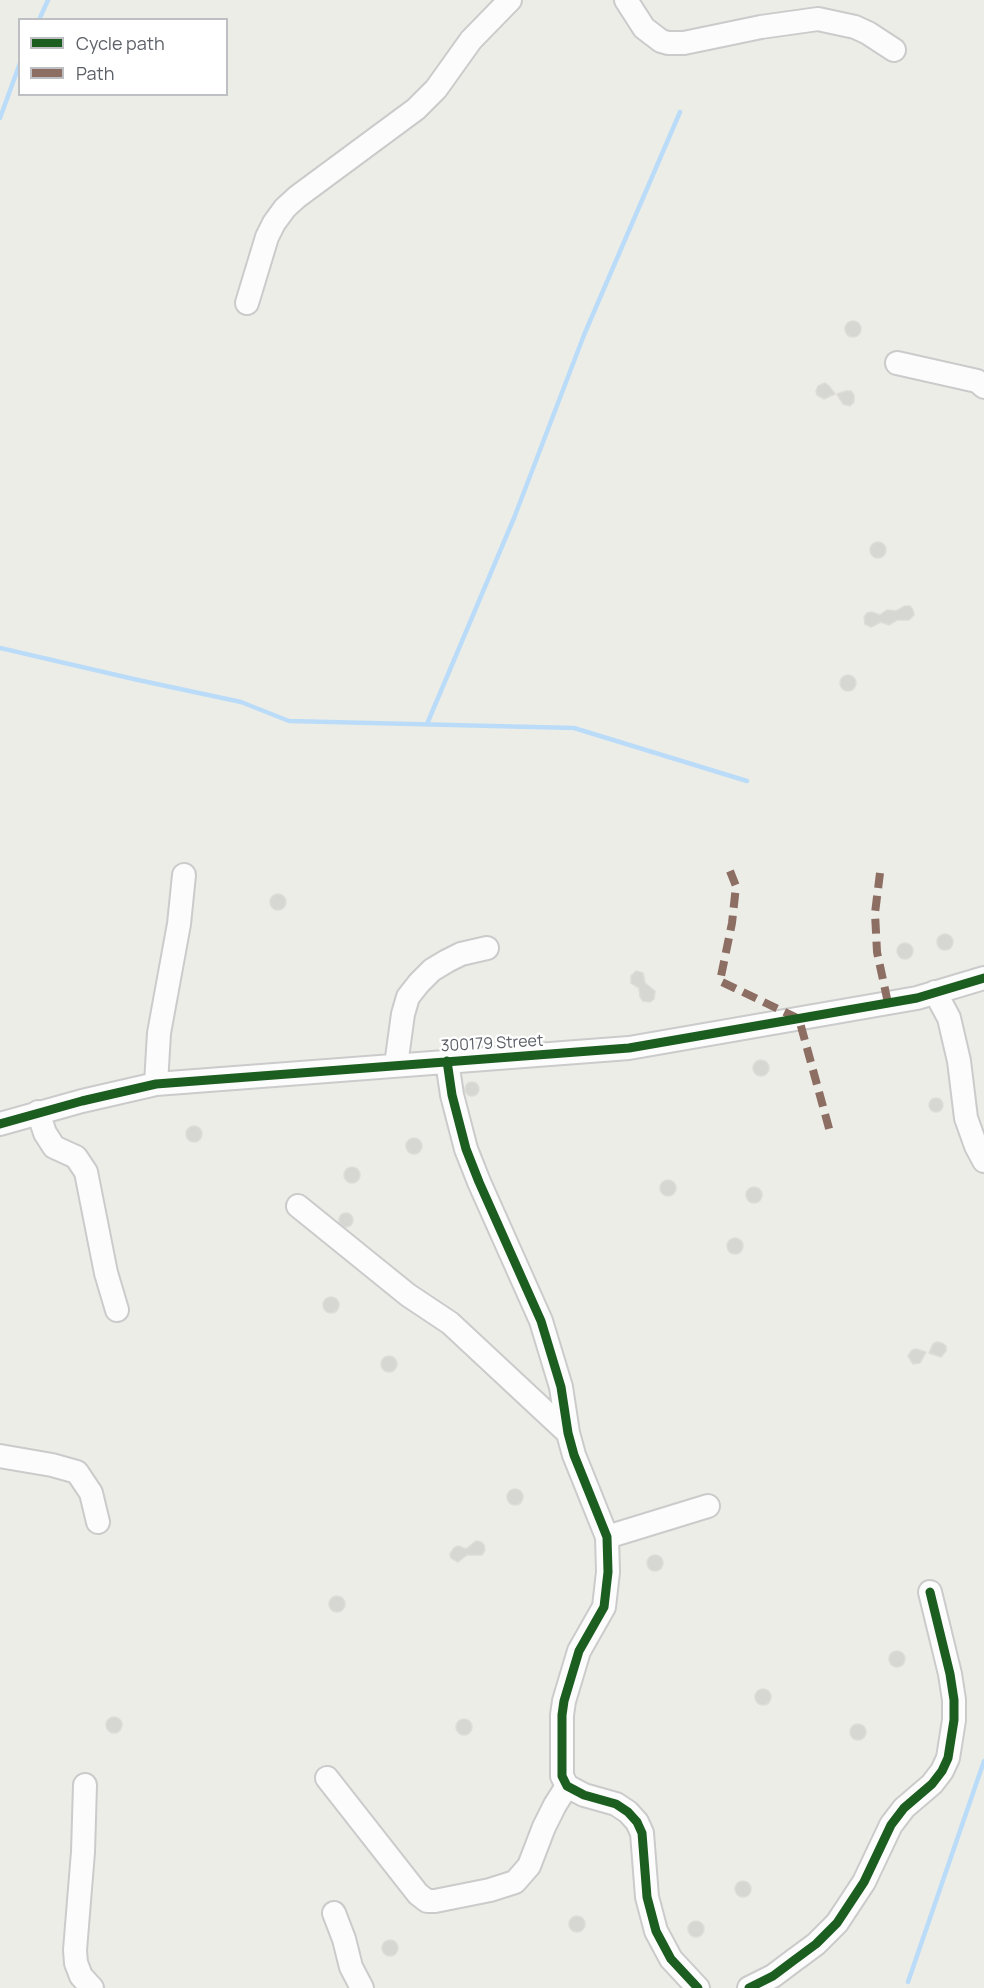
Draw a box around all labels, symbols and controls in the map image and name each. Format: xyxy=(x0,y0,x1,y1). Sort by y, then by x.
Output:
legend xyxy=(18,18,228,96)
text: Cycle path xyxy=(76,31,165,55)
text: Path xyxy=(76,61,114,85)
street label: 300179 Street xyxy=(440,1032,544,1056)

